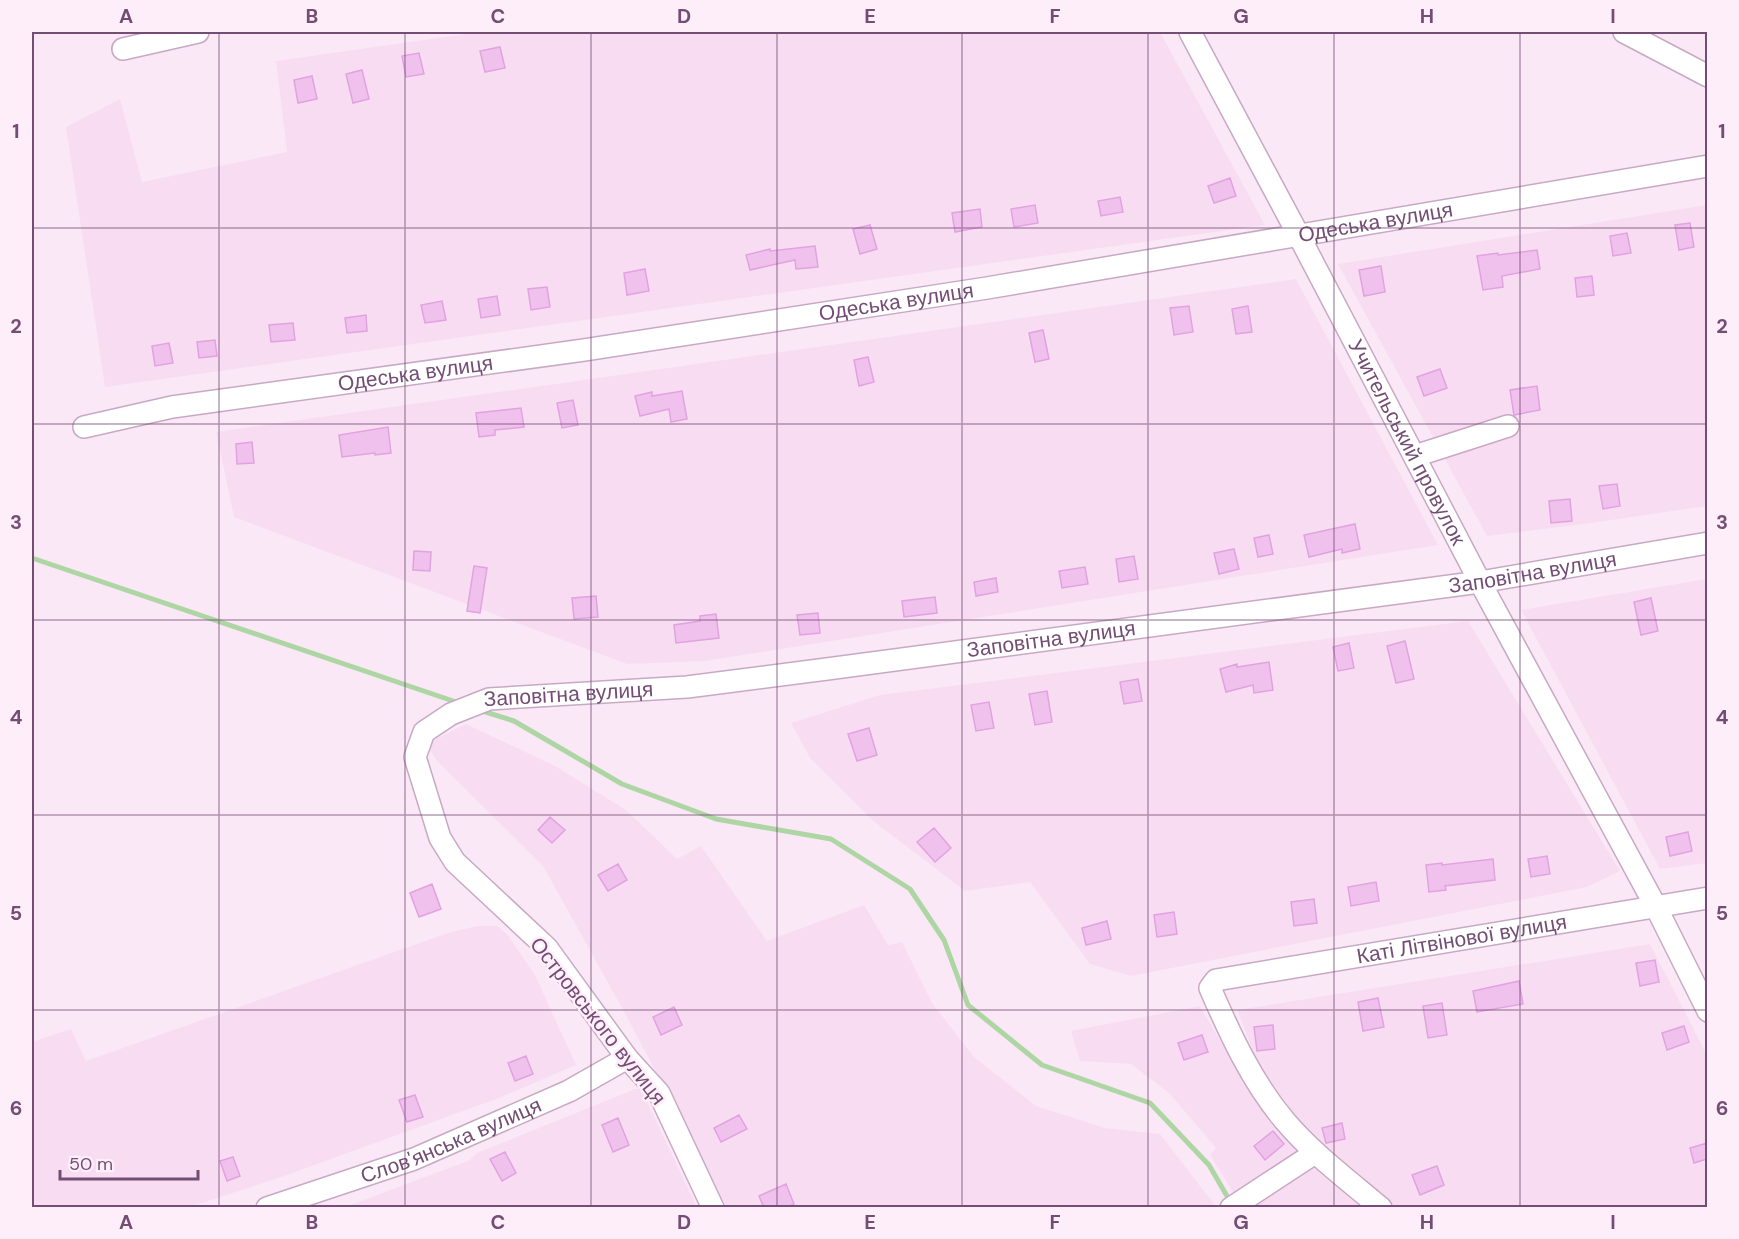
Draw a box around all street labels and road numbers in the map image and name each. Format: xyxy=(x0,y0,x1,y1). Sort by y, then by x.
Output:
street label: Одеська вулиця xyxy=(1296,195,1455,249)
street label: Одеська вулиця xyxy=(817,276,976,328)
street label: Учительський провулок xyxy=(1342,335,1473,551)
street label: Одеська вулиця xyxy=(336,349,495,398)
street label: Заповітна вулиця xyxy=(1447,545,1619,600)
street label: Заповітна вулиця xyxy=(965,614,1137,664)
street label: Заповітна вулиця xyxy=(483,675,654,713)
street label: Каті Літвінової вулиця xyxy=(1354,908,1569,970)
street label: Островського вулиця xyxy=(524,931,672,1111)
street label: Слов'янська вулиця xyxy=(357,1091,546,1190)

